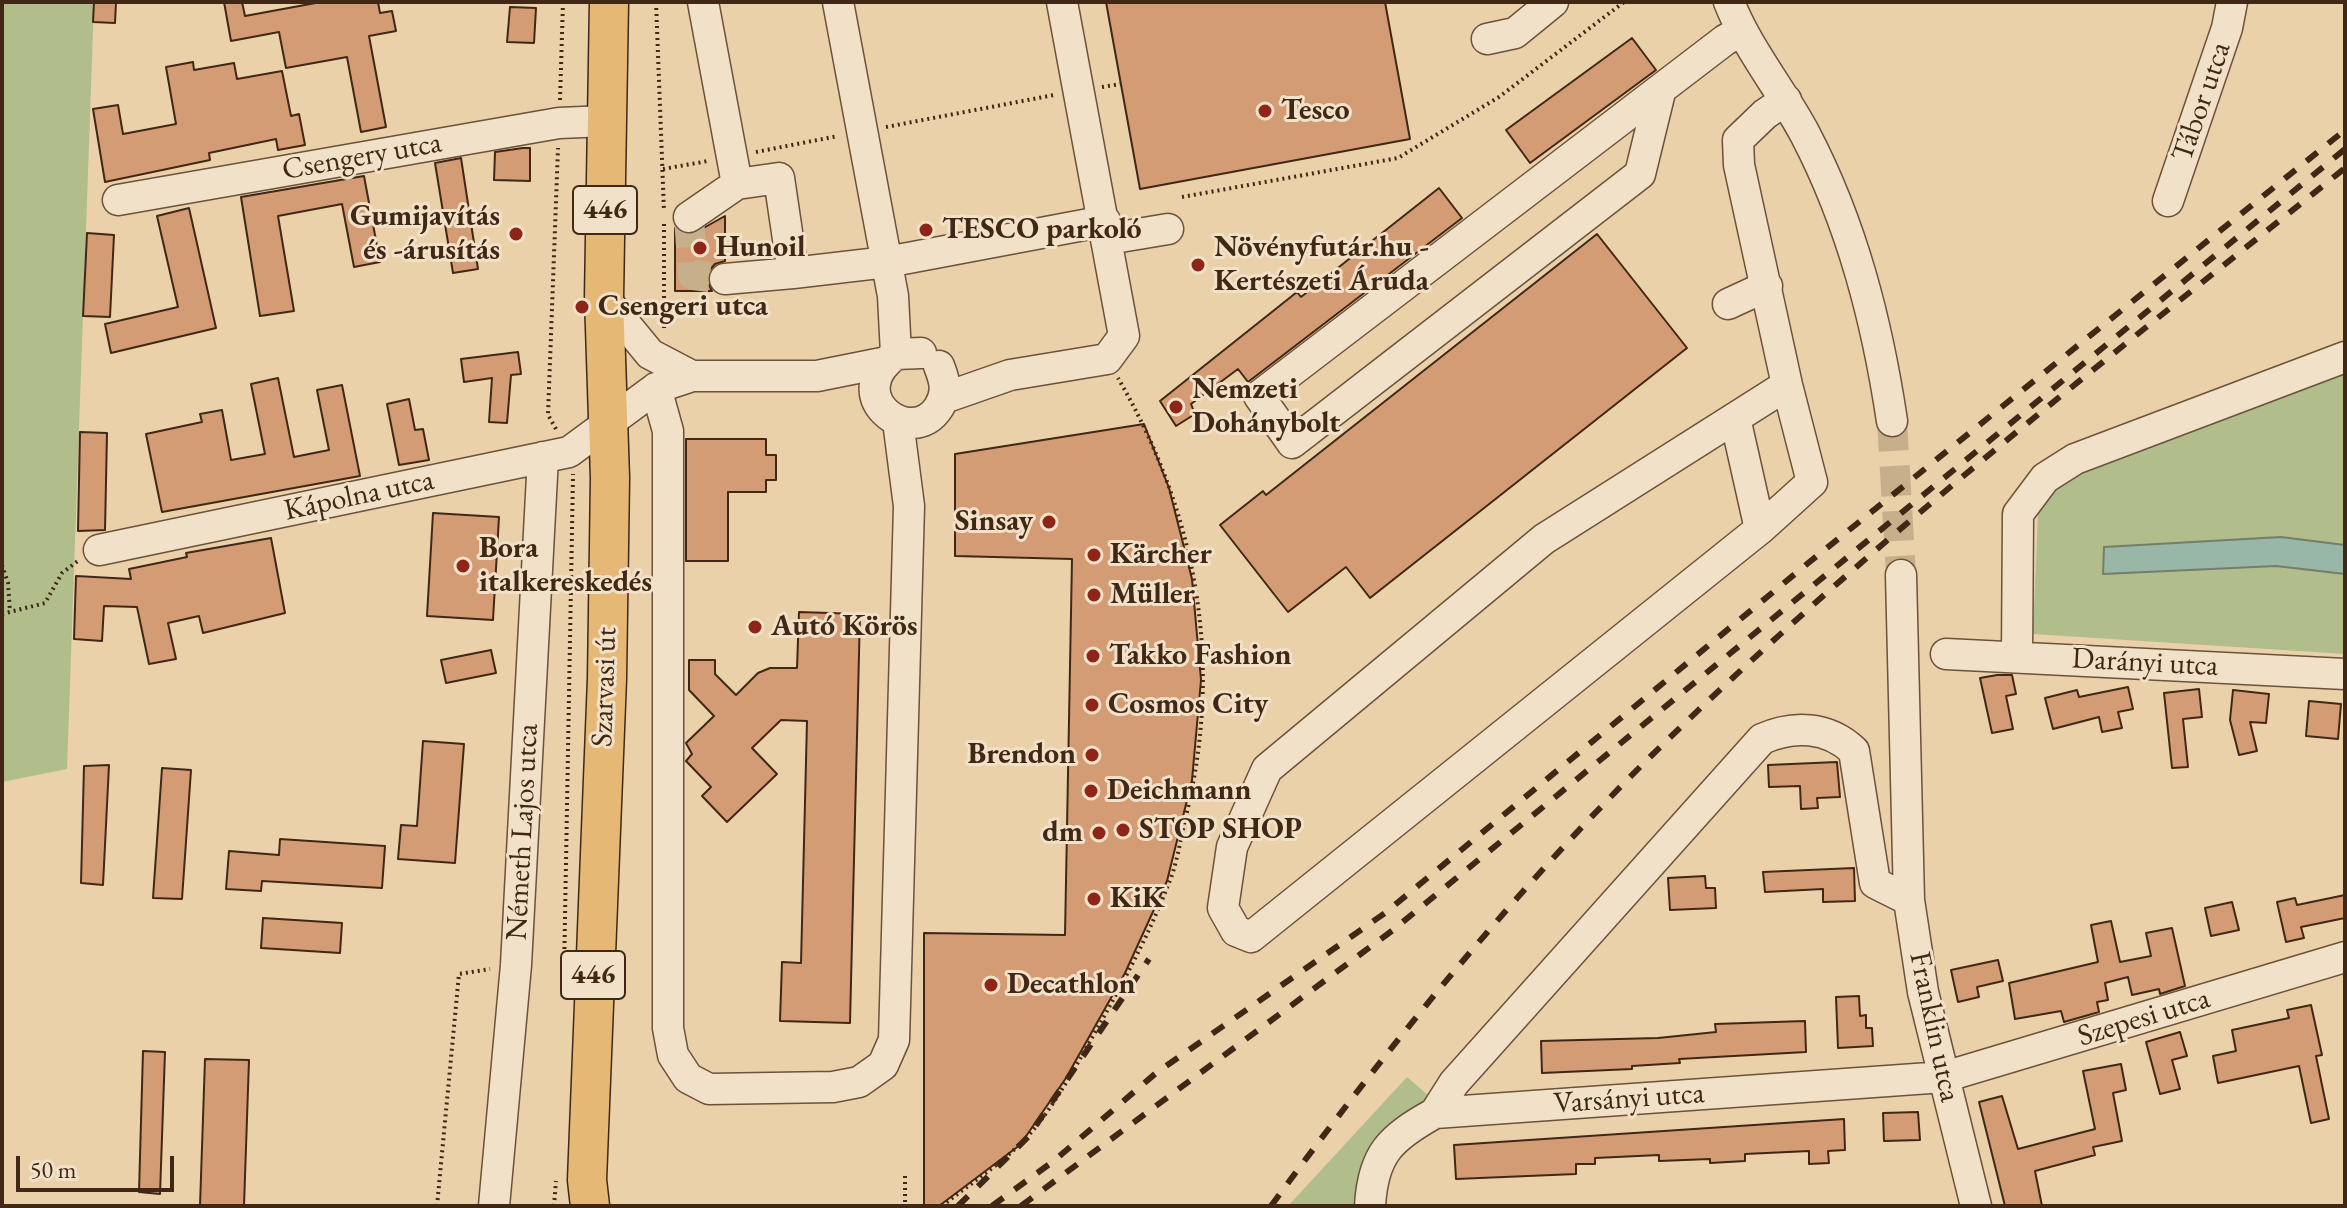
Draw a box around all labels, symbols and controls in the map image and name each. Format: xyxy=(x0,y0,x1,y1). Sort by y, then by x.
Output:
street label: Tábor utca xyxy=(2165,37,2239,167)
place label: Tesco xyxy=(1281,93,1350,129)
marker: Tesco xyxy=(1256,102,1274,120)
street label: Csengery utca xyxy=(279,125,445,189)
road number: 446 xyxy=(573,186,637,234)
place label: Gumijavítás és -árusítás xyxy=(350,199,500,270)
place label: TESCO parkoló xyxy=(942,212,1142,248)
marker: TESCO parkoló xyxy=(917,221,935,239)
marker: Gumijavítás és -árusítás xyxy=(507,225,525,243)
place label: Hunoil xyxy=(716,230,806,266)
place label: Növényfutár.hu - Kertészeti Áruda xyxy=(1214,230,1429,300)
marker: Hunoil xyxy=(691,239,709,257)
marker: Növényfutár.hu - Kertészeti Áruda xyxy=(1189,256,1207,274)
place label: Csengeri utca xyxy=(598,289,768,325)
marker: Csengeri utca xyxy=(573,298,591,316)
place label: Nemzeti Dohánybolt xyxy=(1192,372,1340,442)
marker: Nemzeti Dohánybolt xyxy=(1167,398,1185,416)
street label: Kápolna utca xyxy=(281,463,437,529)
place label: Sinsay xyxy=(955,504,1033,540)
marker: Sinsay xyxy=(1040,513,1058,531)
place label: Bora italkereskedés xyxy=(479,531,652,602)
place label: Kärcher xyxy=(1110,537,1212,573)
marker: Kärcher xyxy=(1085,546,1103,564)
marker: Bora italkereskedés xyxy=(454,557,472,575)
place label: Müller xyxy=(1110,577,1195,613)
marker: Müller xyxy=(1085,586,1103,604)
place label: Autó Körös xyxy=(771,609,918,645)
marker: Autó Körös xyxy=(746,618,764,636)
street label: Szarvasi út xyxy=(585,626,625,748)
place label: Takko Fashion xyxy=(1109,638,1292,674)
street label: Darányi utca xyxy=(2071,641,2219,685)
marker: Takko Fashion xyxy=(1084,647,1102,665)
place label: Cosmos City xyxy=(1108,687,1268,723)
marker: Cosmos City xyxy=(1083,696,1101,714)
street label: Németh Lajos utca xyxy=(499,723,547,941)
place label: Brendon xyxy=(968,737,1076,773)
marker: Brendon xyxy=(1083,746,1101,764)
place label: Deichmann xyxy=(1107,773,1252,809)
marker: Deichmann xyxy=(1082,782,1100,800)
place label: STOP SHOP xyxy=(1139,812,1302,848)
place label: dm xyxy=(1042,815,1083,851)
marker: STOP SHOP xyxy=(1114,821,1132,839)
marker: dm xyxy=(1090,824,1108,842)
place label: KiK xyxy=(1110,881,1165,917)
marker: KiK xyxy=(1085,890,1103,908)
street label: Franklin utca xyxy=(1901,949,1967,1105)
road number: 446 xyxy=(561,951,625,999)
place label: Decathlon xyxy=(1007,967,1136,1003)
marker: Decathlon xyxy=(982,976,1000,994)
street label: Szepesi utca xyxy=(2074,981,2214,1055)
street label: Varsányi utca xyxy=(1552,1076,1706,1122)
scale bar xyxy=(20,1140,178,1190)
text: 50 m xyxy=(30,1154,77,1185)

